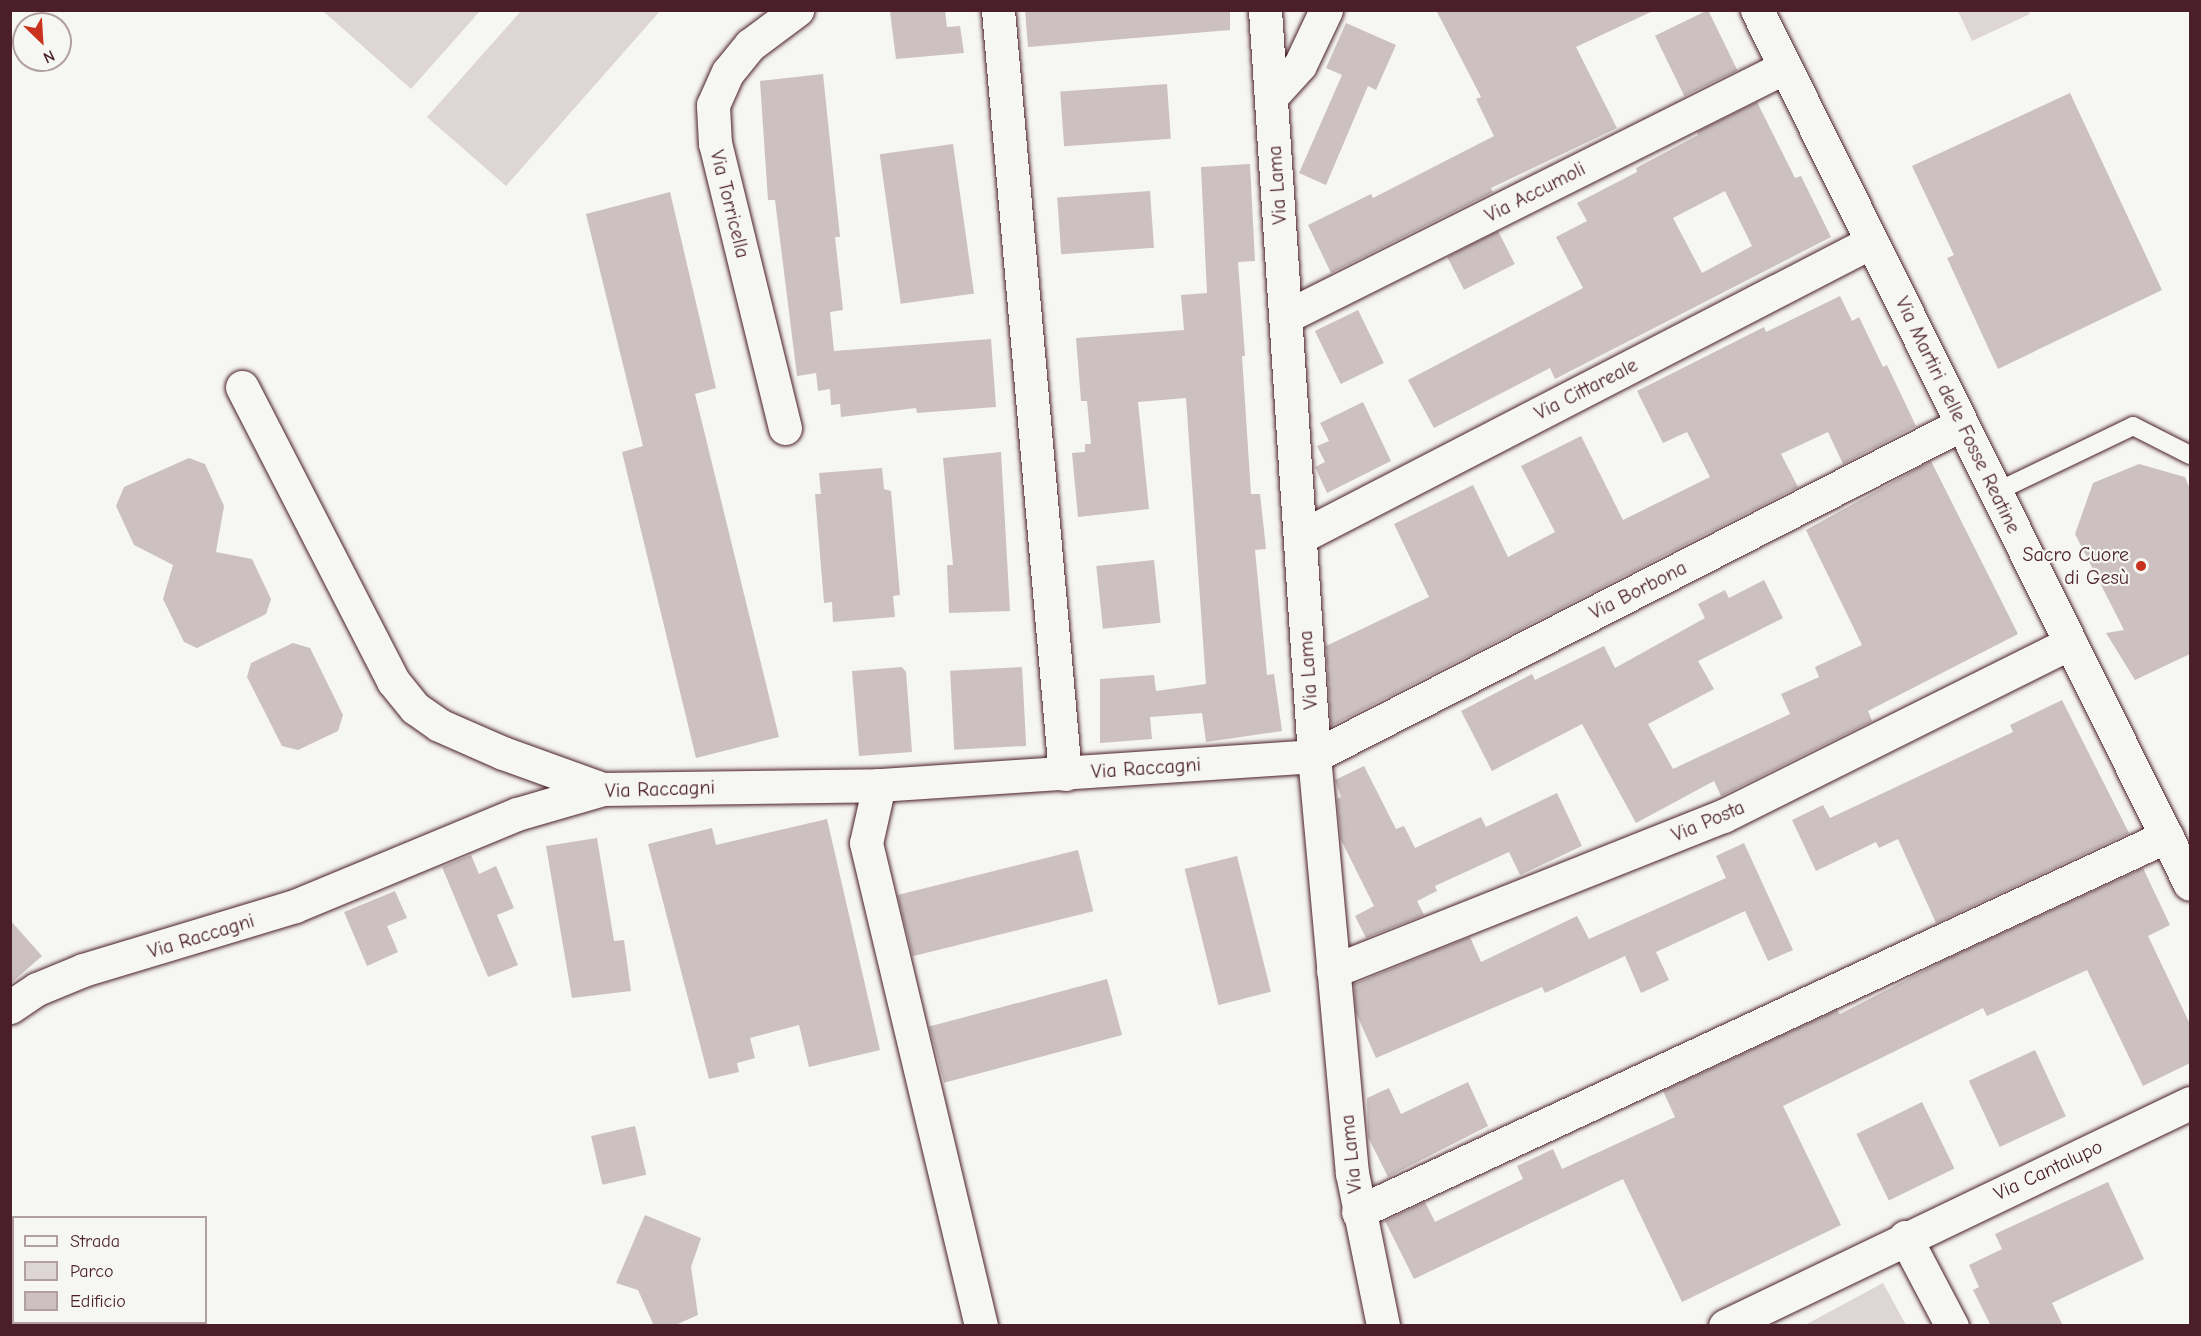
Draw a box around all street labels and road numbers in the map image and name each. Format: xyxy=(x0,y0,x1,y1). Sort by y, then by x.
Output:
street label: Via Lama xyxy=(1262,145,1292,225)
street label: Via Torricella xyxy=(705,147,755,261)
street label: Via Accumoli xyxy=(1481,156,1589,228)
street label: Via Martiri delle Fosse Reatine xyxy=(1890,293,2026,537)
street label: Via Cittareale xyxy=(1530,353,1642,425)
street label: Via Borbona xyxy=(1585,555,1691,625)
street label: Via Lama xyxy=(1293,630,1323,710)
street label: Via Raccagni xyxy=(1090,752,1202,784)
street label: Via Raccagni xyxy=(605,775,715,803)
street label: Via Posta xyxy=(1668,795,1748,847)
street label: Via Raccagni xyxy=(145,908,257,964)
street label: Via Lama xyxy=(1335,1113,1367,1195)
street label: Via Cantalupo xyxy=(1990,1134,2106,1206)

